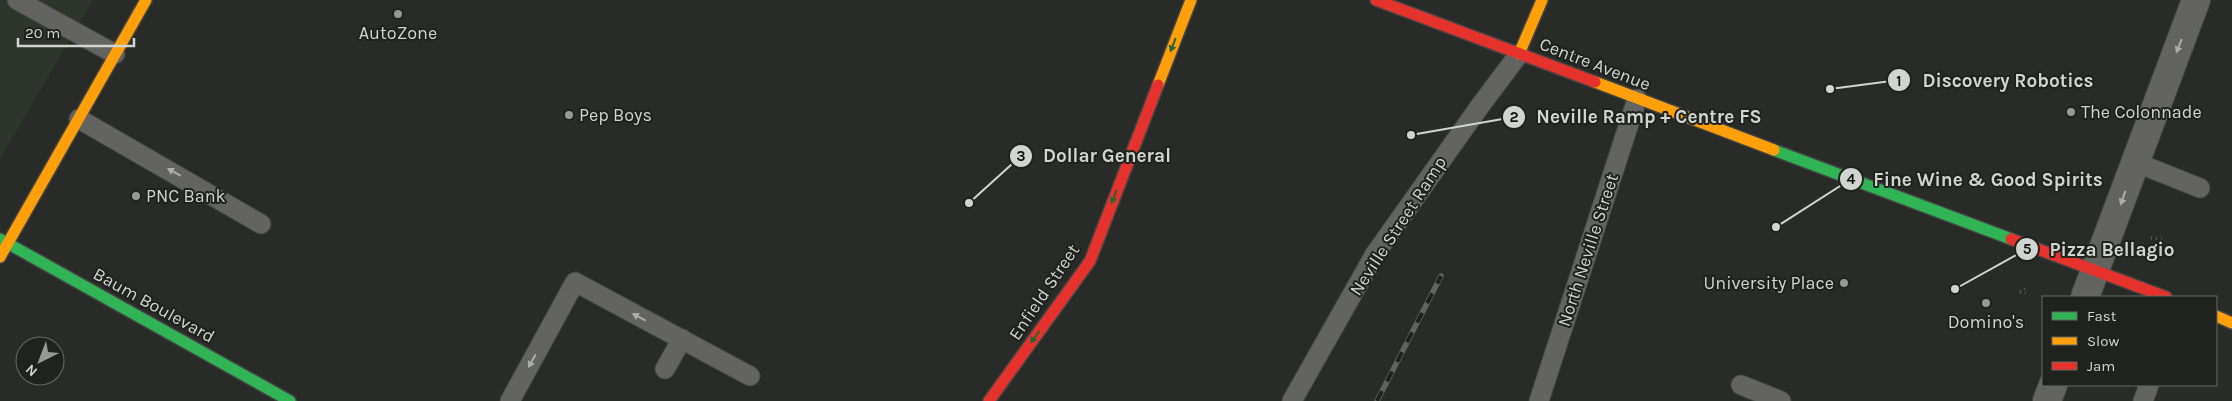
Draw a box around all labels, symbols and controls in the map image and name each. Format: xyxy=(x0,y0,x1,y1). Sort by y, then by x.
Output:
marker: AutoZone xyxy=(392,8,404,20)
scale bar xyxy=(18,15,134,47)
place label: AutoZone xyxy=(359,22,437,44)
text: 20 m xyxy=(25,24,60,42)
street label: Centre Avenue xyxy=(1536,33,1654,95)
one-way arrow xyxy=(1168,38,1176,53)
one-way arrow xyxy=(2175,38,2182,53)
callout: Discovery Robotics xyxy=(1887,63,2103,97)
text: Discovery Robotics xyxy=(1922,70,2094,92)
text: 1 xyxy=(1896,72,1902,90)
callout: Neville Ramp + Centre FS xyxy=(1502,100,1772,134)
place label: The Colonnade xyxy=(2081,101,2202,123)
place label: Pep Boys xyxy=(579,104,652,126)
text: Neville Ramp + Centre FS xyxy=(1536,106,1762,128)
marker: The Colonnade xyxy=(2065,106,2077,118)
text: 2 xyxy=(1509,108,1519,126)
marker: Pep Boys xyxy=(563,109,575,121)
callout: Dollar General xyxy=(1008,139,1181,173)
text: Dollar General xyxy=(1043,145,1171,167)
text: 3 xyxy=(1016,147,1026,165)
street label: Neville Street Ramp xyxy=(1345,152,1451,300)
callout: Fine Wine & Good Spirits xyxy=(1838,162,2113,196)
one-way arrow xyxy=(167,168,180,177)
text: Fine Wine & Good Spirits xyxy=(1873,169,2103,191)
text: 4 xyxy=(1847,170,1856,188)
street label: North Neville Street xyxy=(1553,171,1623,329)
place label: PNC Bank xyxy=(146,185,226,207)
marker: PNC Bank xyxy=(130,190,142,202)
one-way arrow xyxy=(1110,190,1118,205)
one-way arrow xyxy=(2118,191,2126,206)
callout: Pizza Bellagio xyxy=(2014,232,2184,266)
text: Pizza Bellagio xyxy=(2049,239,2175,261)
street label: Enfield Street xyxy=(1004,240,1084,344)
text: 5 xyxy=(2023,240,2032,258)
street label: Baum Boulevard xyxy=(89,263,219,347)
place label: University Place xyxy=(1704,272,1834,294)
marker: University Place xyxy=(1838,277,1850,289)
legend xyxy=(2042,296,2217,386)
marker: Domino's xyxy=(1980,297,1992,309)
text: Fast xyxy=(2087,307,2117,325)
place label: Domino's xyxy=(1948,311,2024,333)
one-way arrow xyxy=(632,313,646,321)
one-way arrow xyxy=(1030,330,1040,344)
text: Slow xyxy=(2087,332,2119,350)
north arrow xyxy=(15,336,65,386)
one-way arrow xyxy=(527,354,536,368)
text: Jam xyxy=(2087,357,2115,375)
text: N xyxy=(22,361,41,380)

